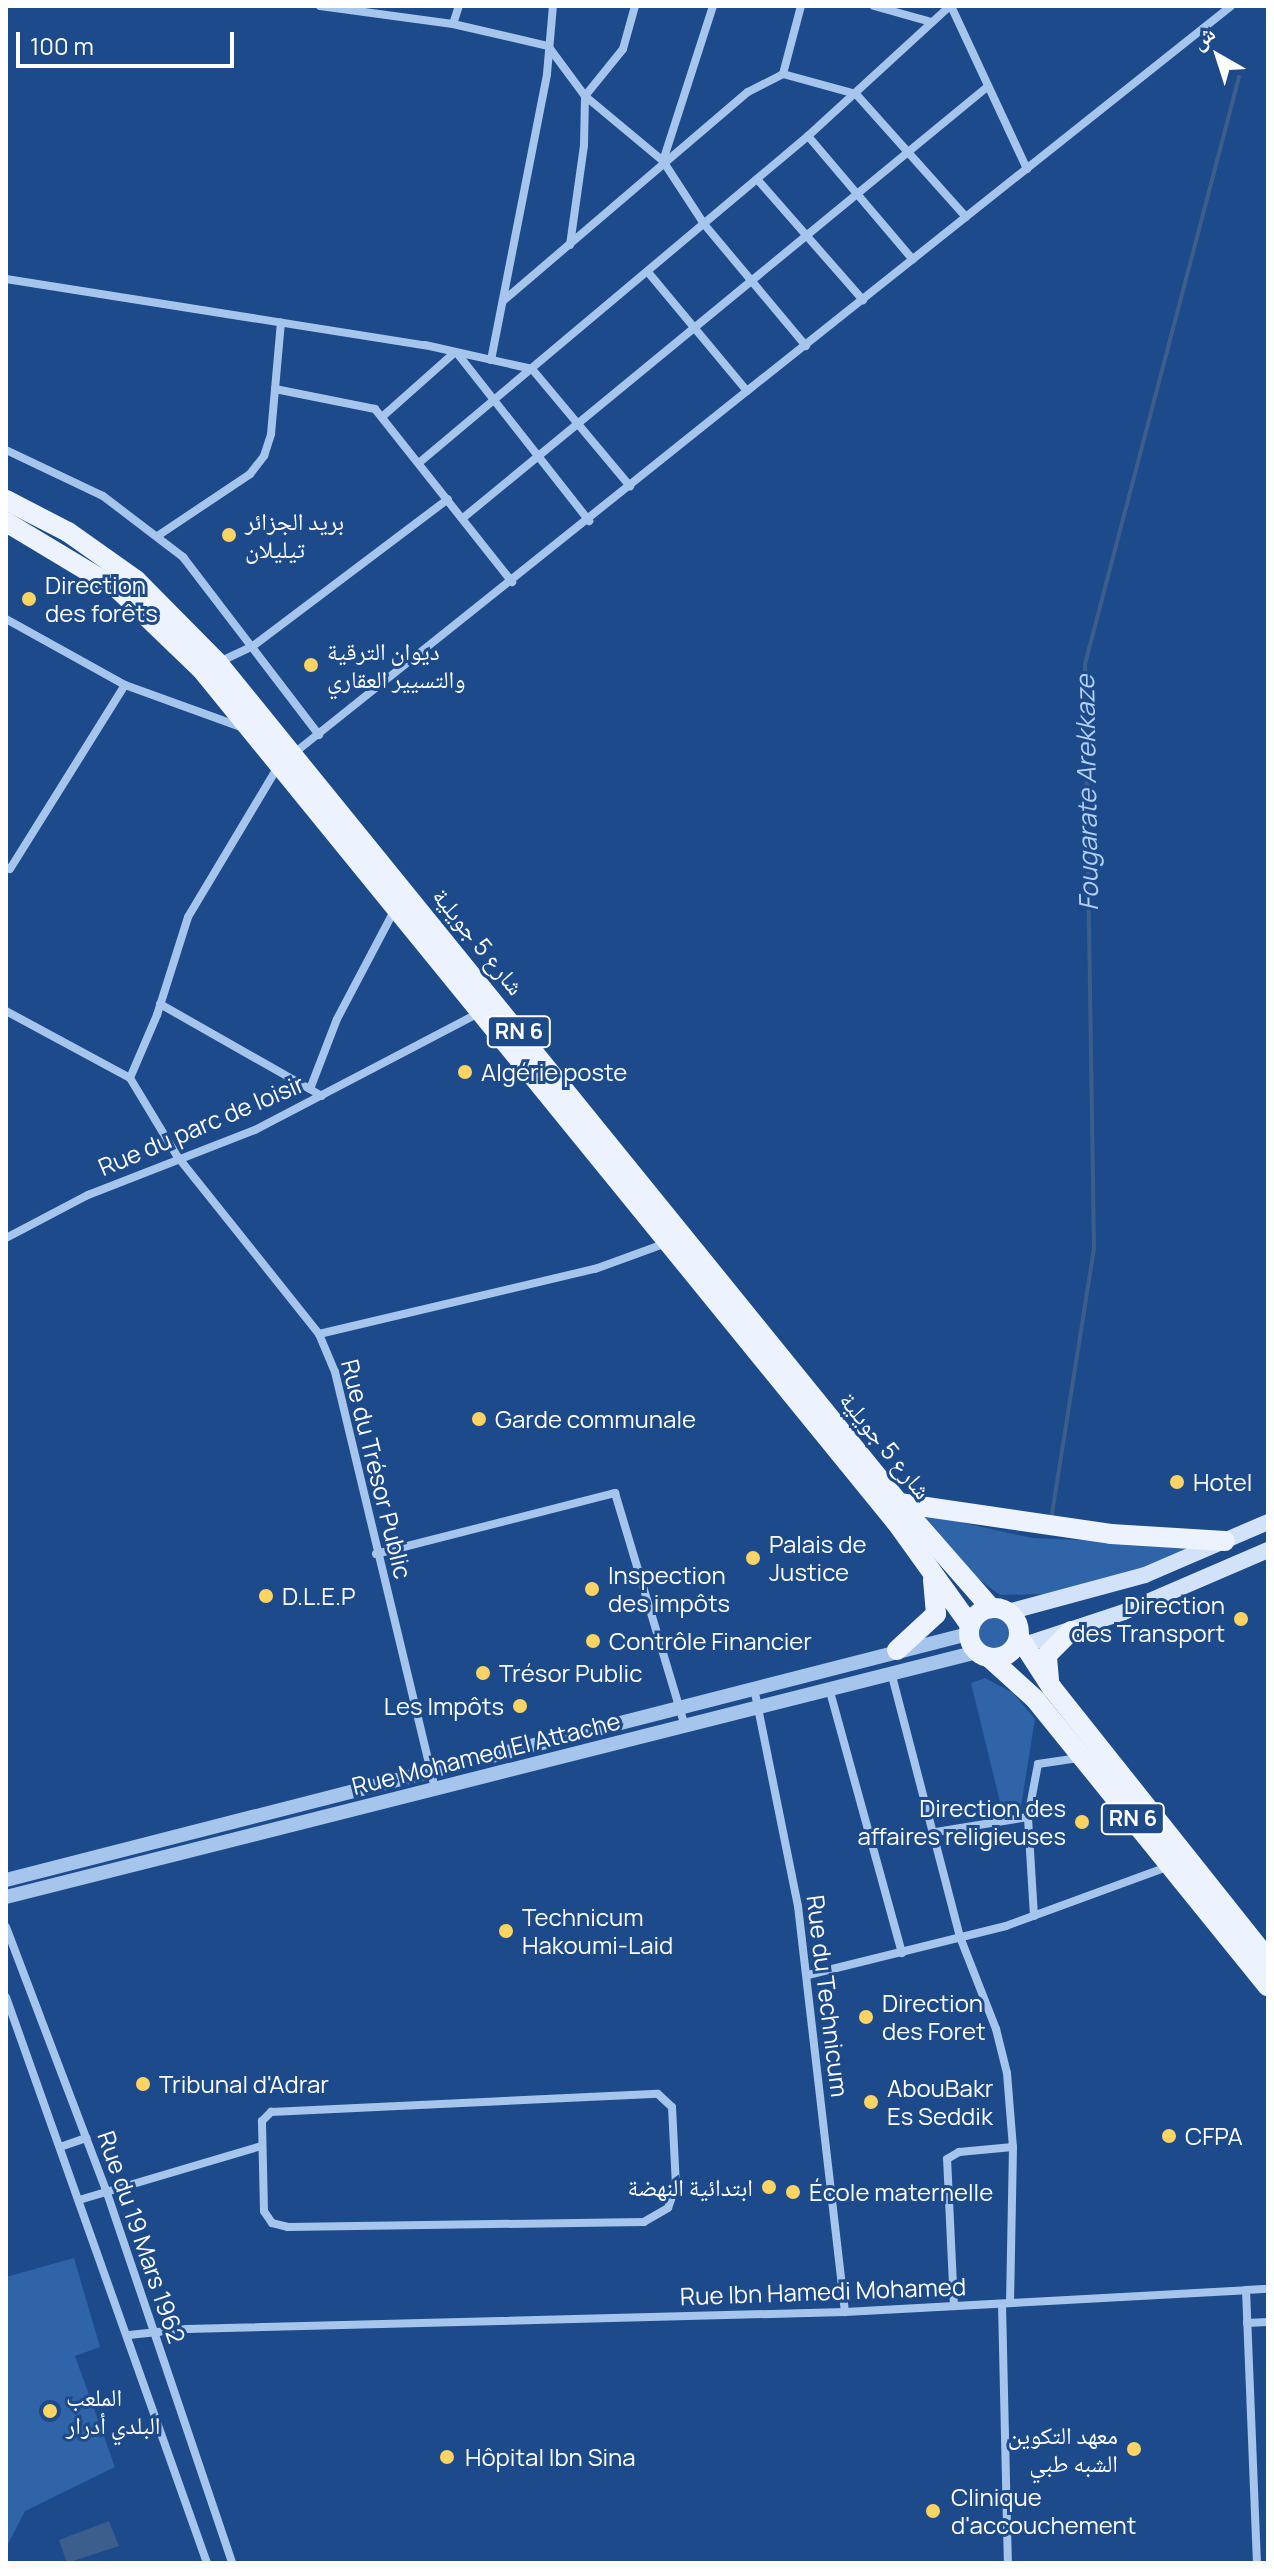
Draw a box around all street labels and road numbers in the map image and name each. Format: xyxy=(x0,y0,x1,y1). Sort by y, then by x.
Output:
street label: شارع 5 جويلية xyxy=(427,882,531,1000)
road number: RN 6 xyxy=(485,1014,553,1050)
street label: Rue du parc de loisir xyxy=(94,1069,308,1181)
street label: Rue du Trésor Public xyxy=(336,1356,418,1582)
street label: شارع 5 جويلية xyxy=(834,1386,938,1504)
street label: Rue Mohamed El Attache xyxy=(349,1706,623,1800)
road number: RN 6 xyxy=(1099,1801,1167,1837)
street label: Rue du Technicum xyxy=(801,1893,855,2099)
street label: Rue du 19 Mars 1962 xyxy=(92,2127,192,2347)
street label: Rue Ibn Hamedi Mohamed xyxy=(679,2272,967,2310)

